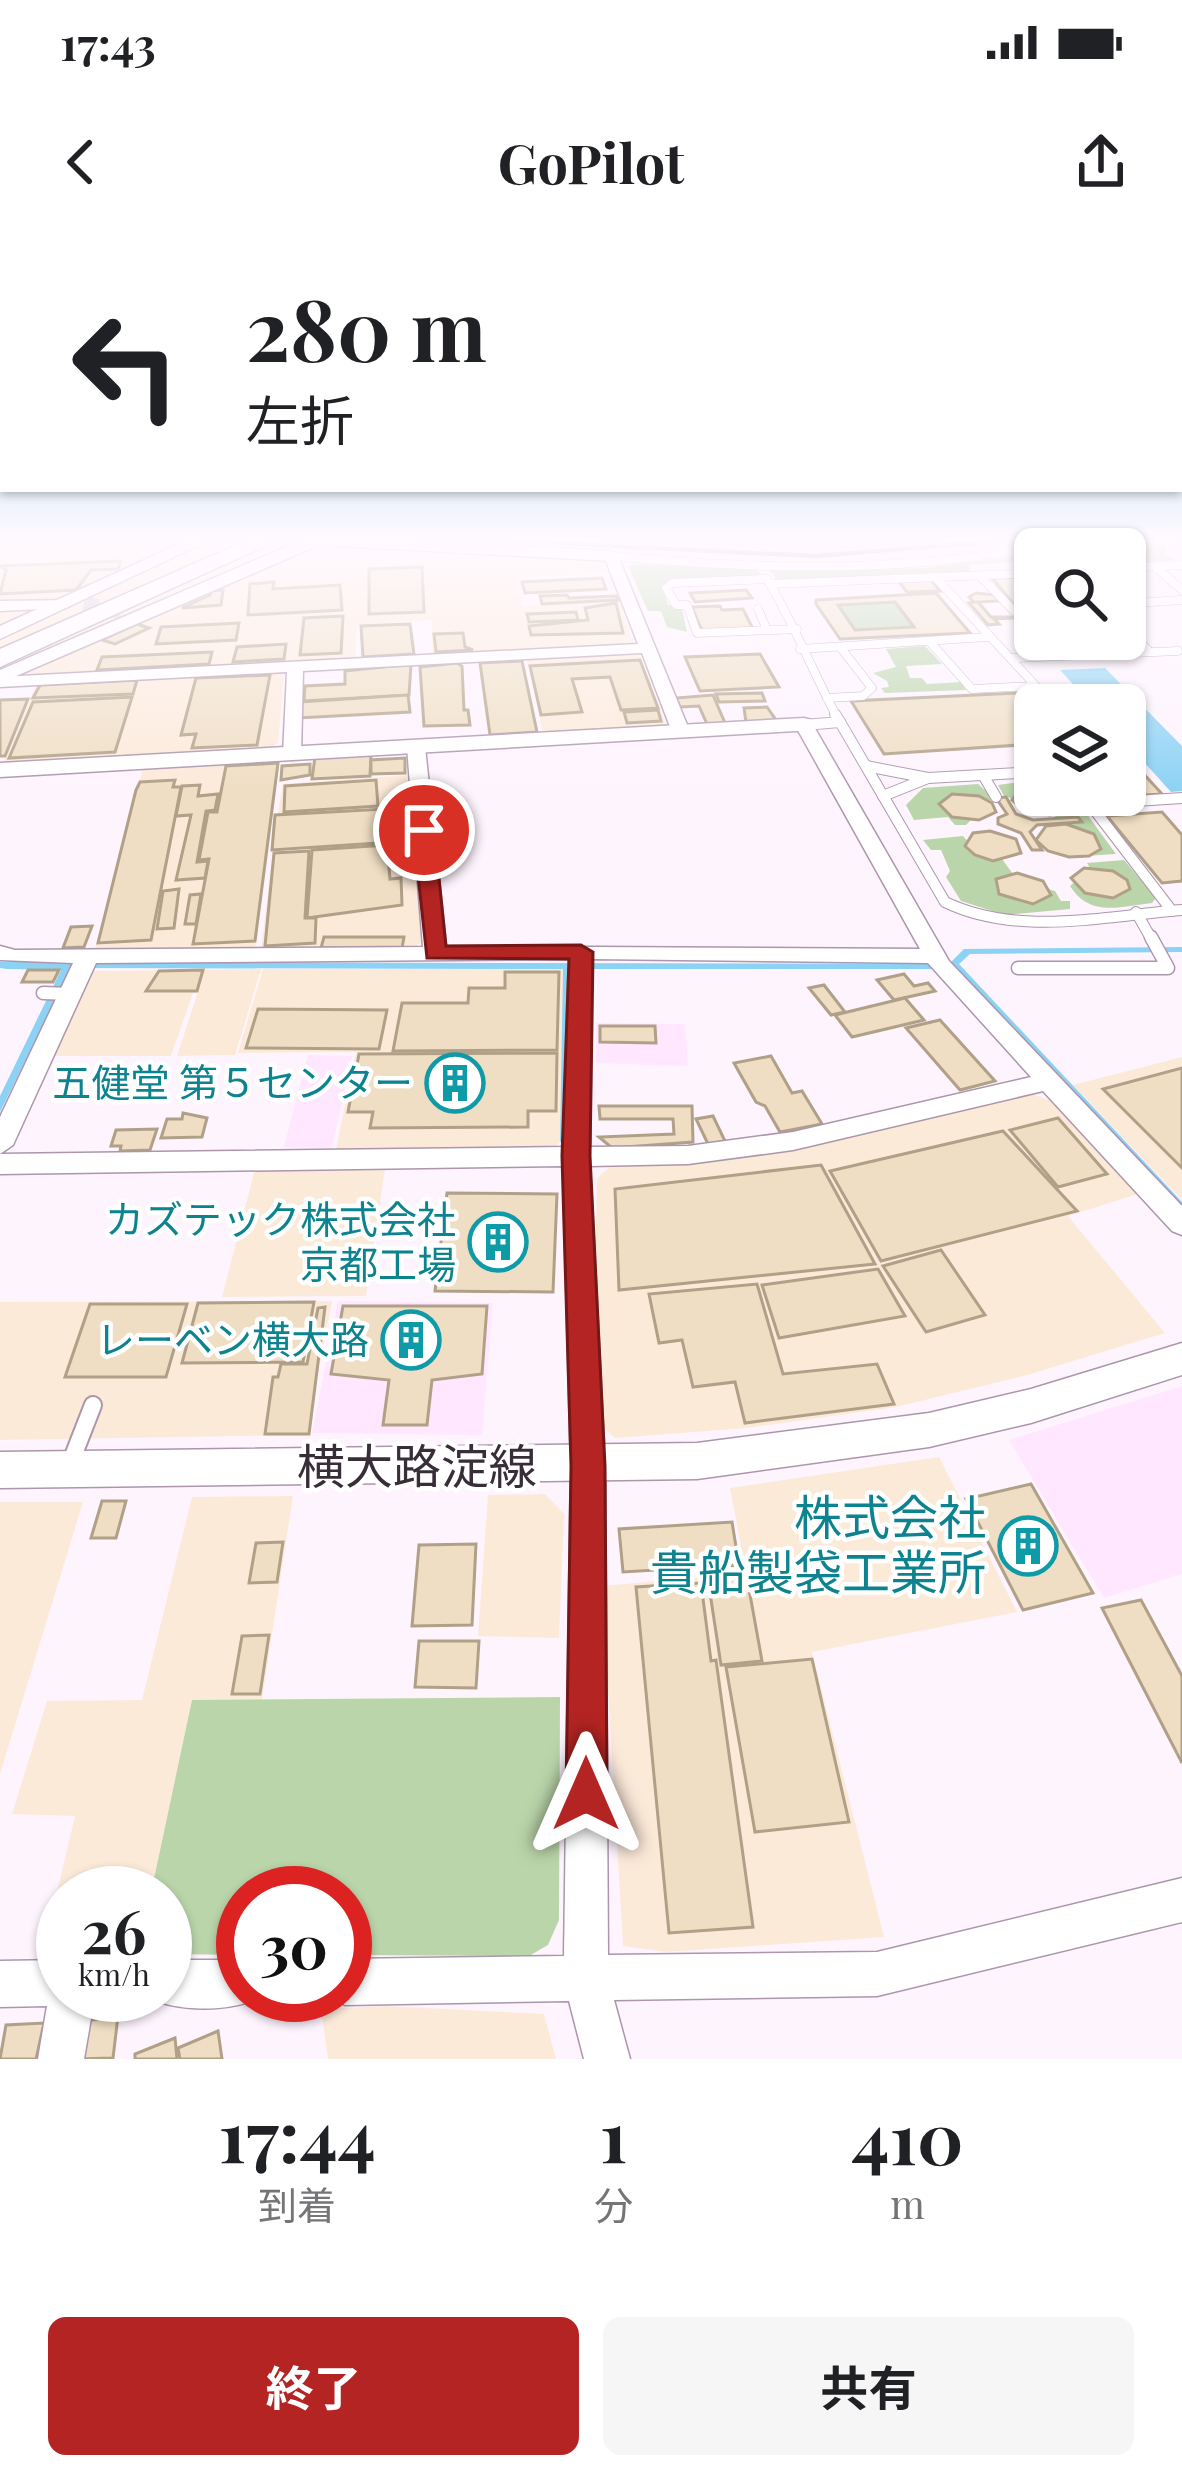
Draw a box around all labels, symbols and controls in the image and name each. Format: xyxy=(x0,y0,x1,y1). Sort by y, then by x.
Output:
text: 17:43 xyxy=(60,12,156,72)
text: GoPilot xyxy=(498,126,684,198)
icon: back xyxy=(48,129,114,195)
icon: share xyxy=(1068,129,1134,195)
text: 280 m xyxy=(246,271,487,383)
icon: left xyxy=(48,288,204,444)
text: 左折 xyxy=(246,383,354,455)
map controls xyxy=(1014,528,1146,816)
button: search xyxy=(1014,528,1146,660)
button: layers xyxy=(1014,684,1146,816)
pin xyxy=(373,779,475,881)
icon: arrive xyxy=(391,797,457,863)
building icon: 五健堂 第５センター xyxy=(424,1052,486,1114)
place label: 五健堂 第５センター xyxy=(52,1055,413,1107)
place label: カズテック株式会社 京都工場 xyxy=(105,1192,456,1289)
building icon: カズテック株式会社 京都工場 xyxy=(467,1211,529,1273)
building icon: レーベン横大路 xyxy=(380,1309,442,1371)
place label: レーベン横大路 xyxy=(96,1312,369,1364)
street label: 横大路淀線 xyxy=(297,1432,537,1496)
place label: 株式会社 貴船製袋工業所 xyxy=(650,1483,986,1602)
building icon: 株式会社 貴船製袋工業所 xyxy=(997,1515,1059,1577)
position arrow xyxy=(523,1731,649,1857)
speed limit sign: 30 xyxy=(216,1866,372,2022)
text: 26 xyxy=(81,1889,147,1969)
text: km/h xyxy=(78,1954,150,1994)
text: 17:44 xyxy=(218,2085,376,2181)
text: 1 xyxy=(600,2085,627,2181)
text: 410 xyxy=(852,2087,964,2183)
text: m xyxy=(890,2177,925,2229)
text: 到着 xyxy=(258,2178,336,2230)
text: 分 xyxy=(594,2178,633,2230)
button: 終了 xyxy=(48,2317,579,2455)
button: 共有 xyxy=(603,2317,1134,2455)

